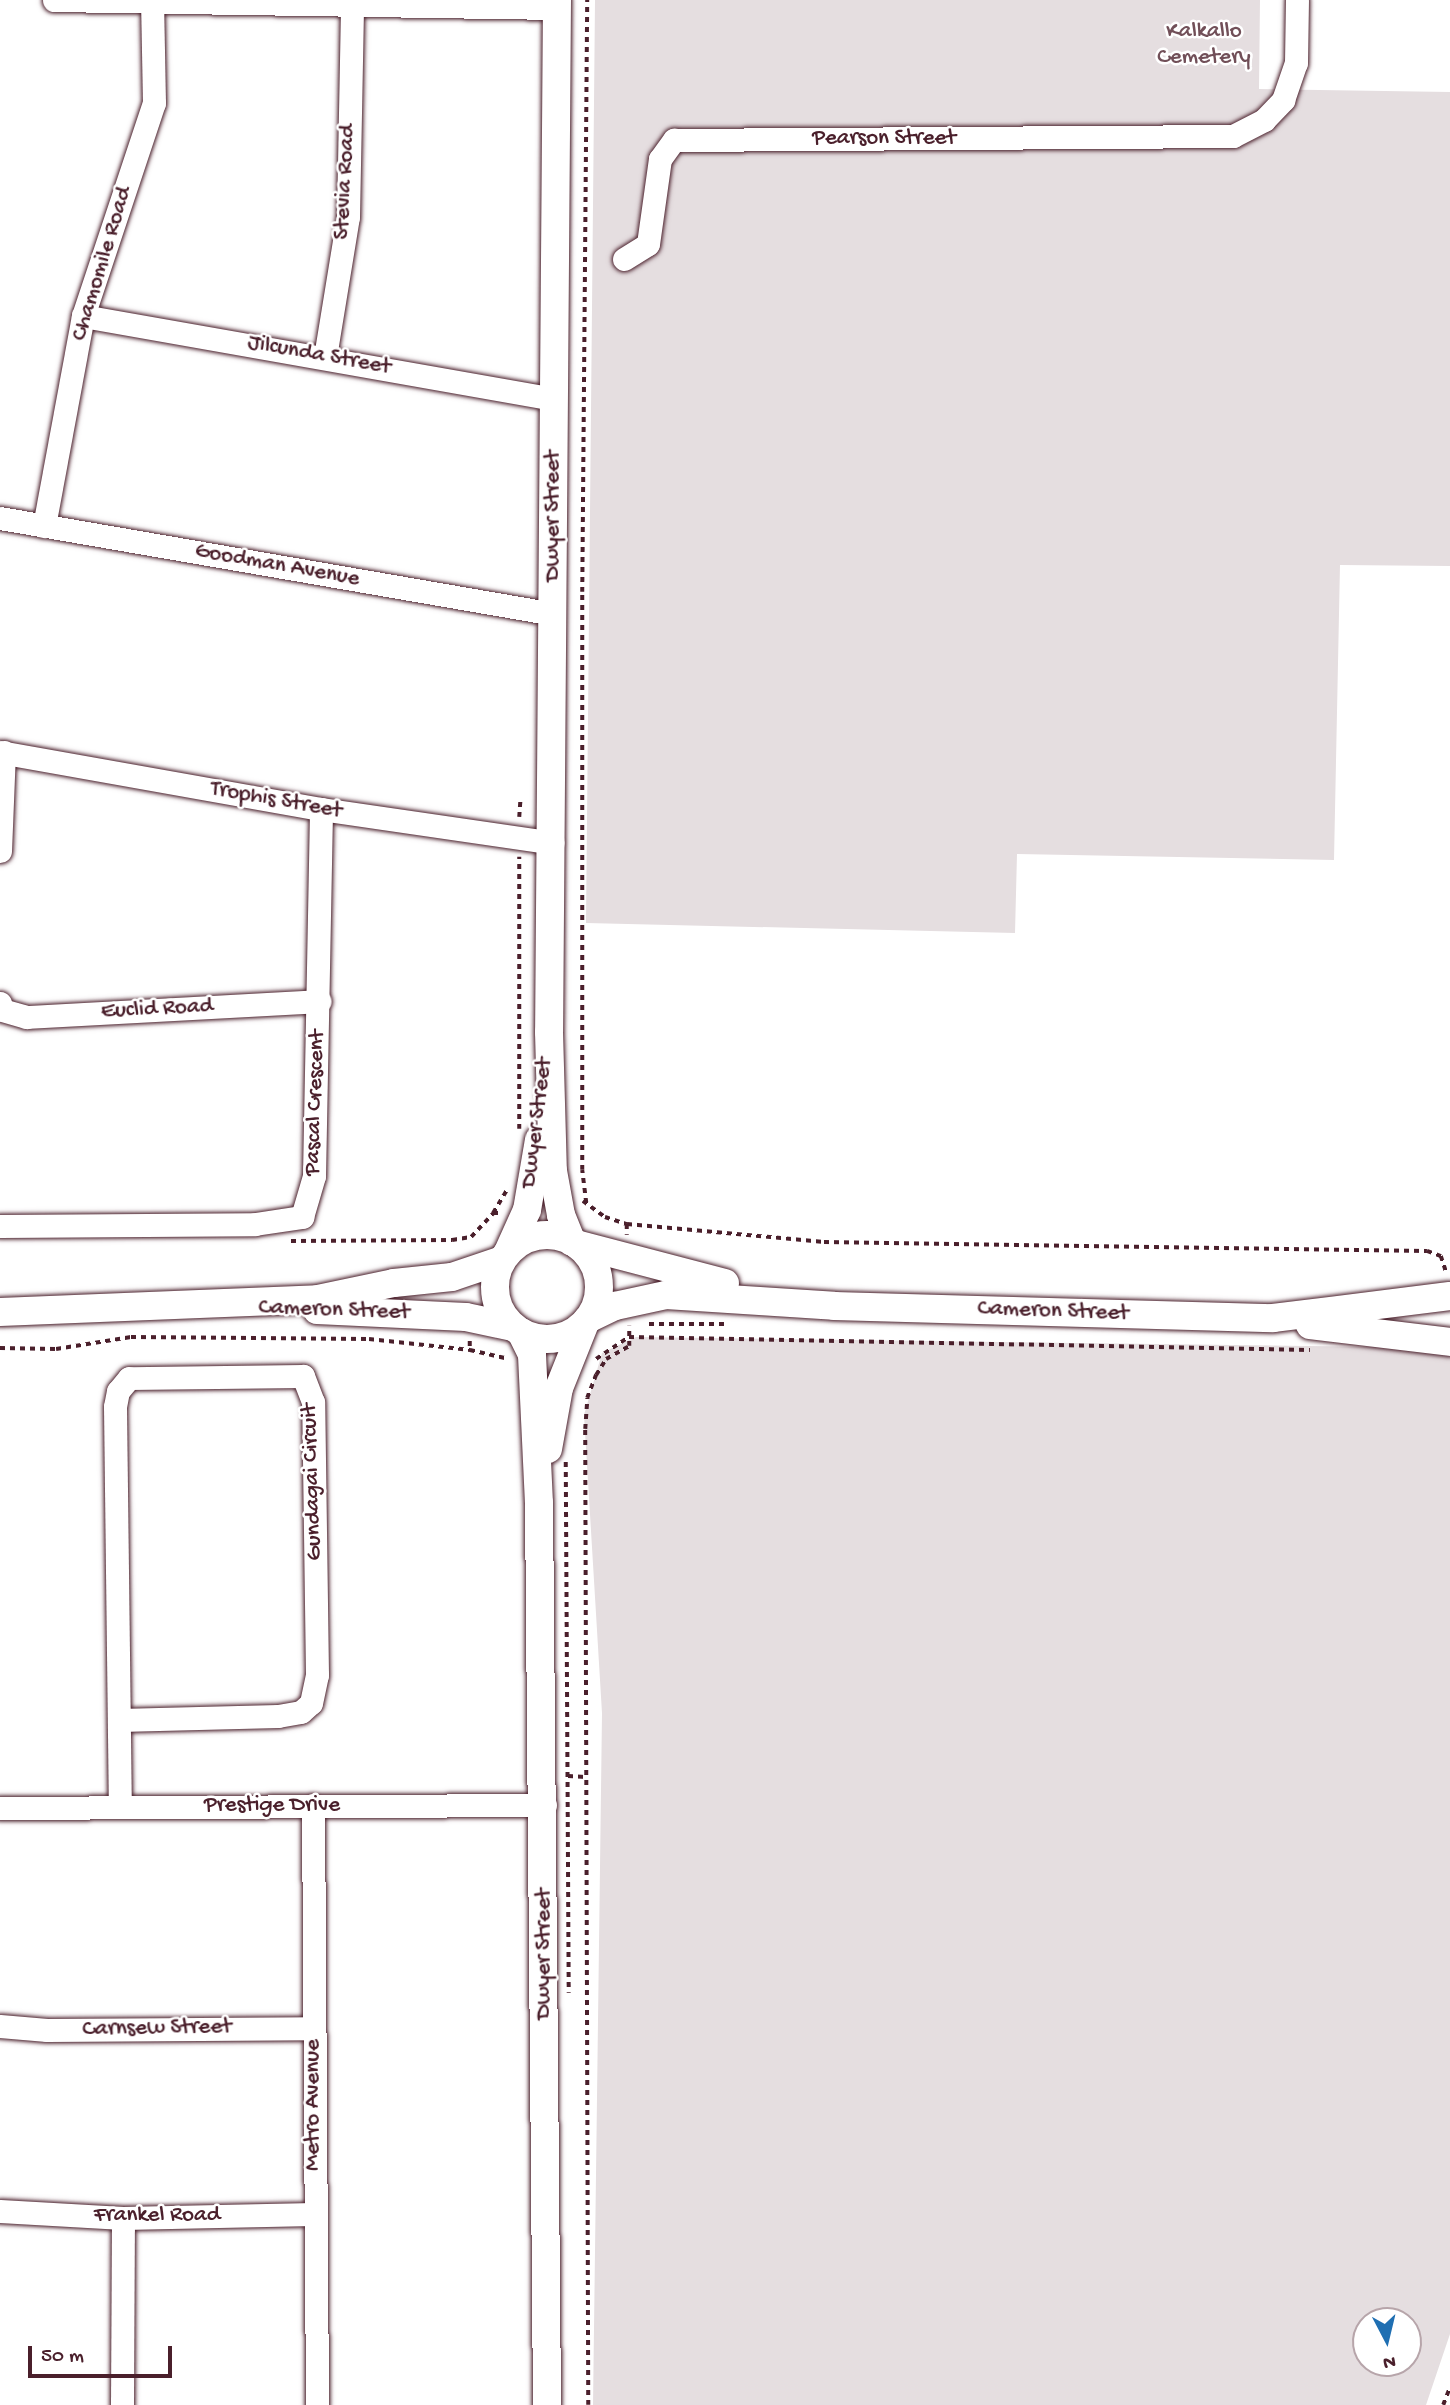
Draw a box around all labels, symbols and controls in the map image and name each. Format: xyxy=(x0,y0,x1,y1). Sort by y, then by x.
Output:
park label: Kalkallo Cemetery xyxy=(1157,18,1251,72)
street label: Stevia Road xyxy=(329,124,363,240)
street label: Pearson Street xyxy=(812,125,956,153)
street label: Chamomile Road xyxy=(66,184,140,344)
street label: Jilcunda Street xyxy=(245,330,393,382)
street label: Dwyer Street xyxy=(540,451,568,581)
street label: Goodman Avenue xyxy=(193,538,361,594)
street label: Trophis Street xyxy=(208,776,344,826)
street label: Euclid Road xyxy=(100,993,214,1027)
street label: Pascal Crescent xyxy=(300,1030,332,1176)
street label: Dwyer Street xyxy=(516,1056,560,1190)
street label: Cameron Street xyxy=(258,1295,410,1327)
street label: Cameron Street xyxy=(977,1296,1129,1328)
street label: Gundagai Circuit xyxy=(296,1403,330,1561)
street label: Prestige Drive xyxy=(204,1792,340,1820)
street label: Dwyer Street xyxy=(531,1889,559,2019)
street label: Carnsew Street xyxy=(82,2014,232,2044)
street label: Metro Avenue xyxy=(300,2039,328,2171)
street label: Frankel Road xyxy=(94,2202,220,2230)
north arrow xyxy=(1352,2307,1422,2377)
scale bar xyxy=(32,2332,175,2376)
text: 50 m xyxy=(41,2345,84,2370)
text: N xyxy=(1382,2349,1397,2374)

